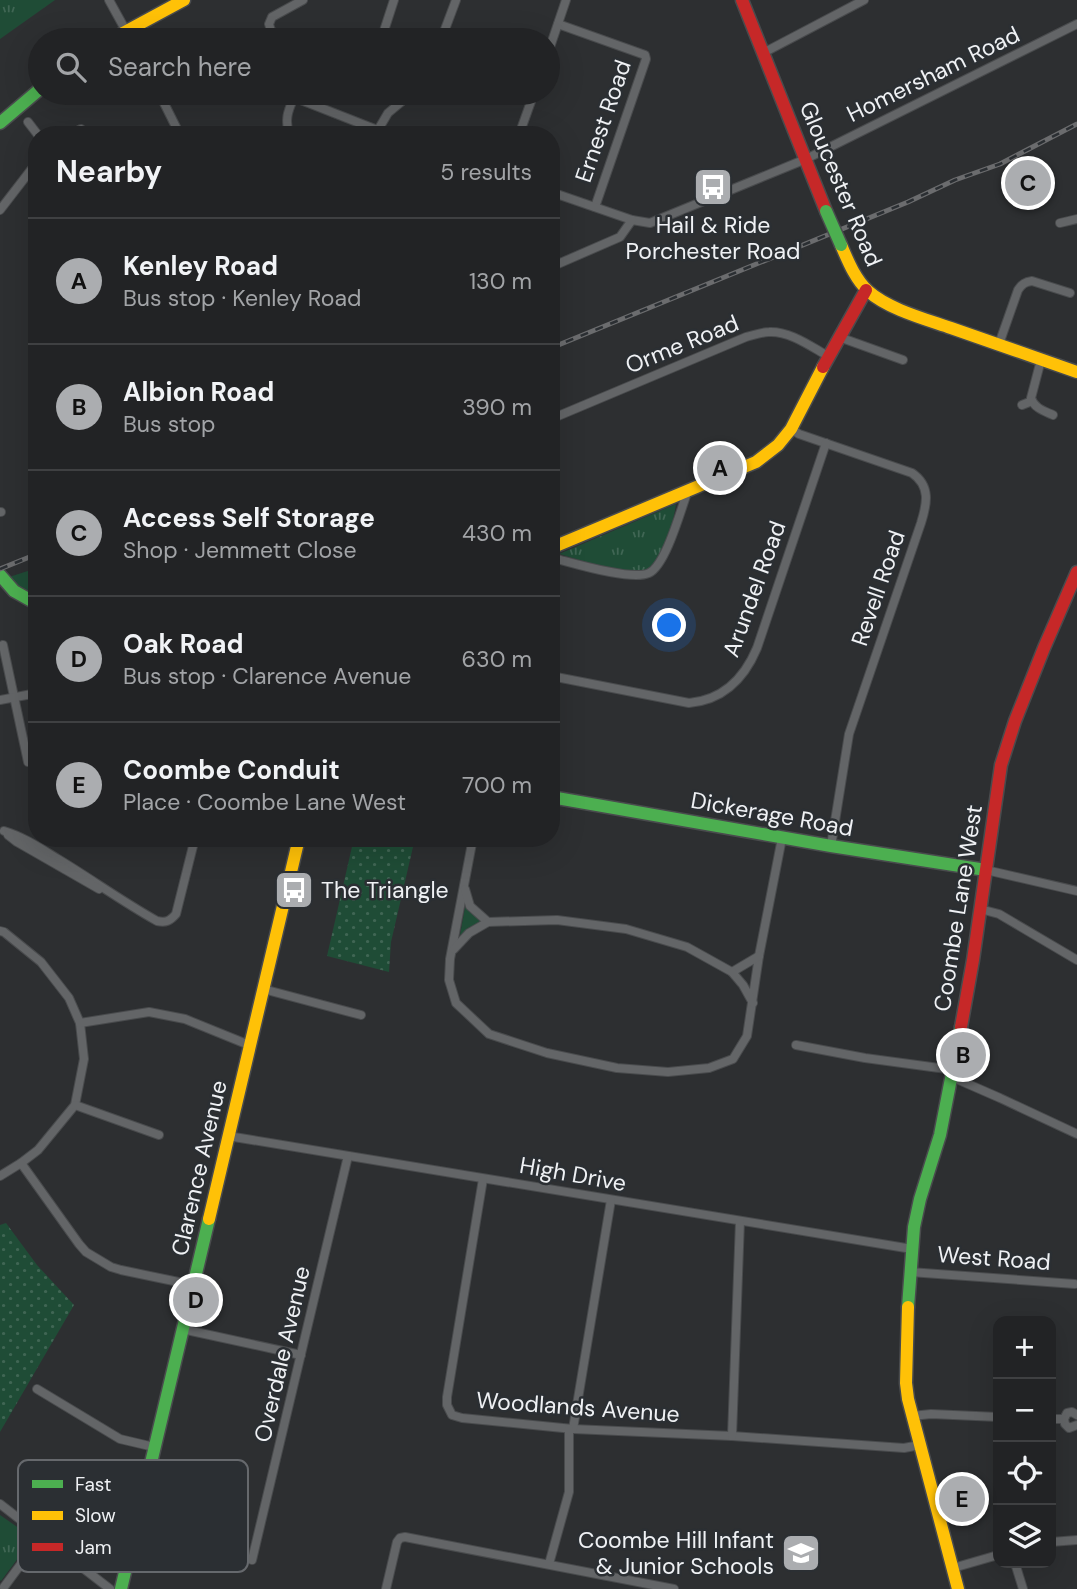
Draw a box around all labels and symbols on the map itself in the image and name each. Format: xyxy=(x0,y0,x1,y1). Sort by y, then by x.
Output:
street label: Homersham Road xyxy=(842,19,1024,129)
street label: Ernest Road xyxy=(568,56,638,186)
street label: Gloucester Road xyxy=(793,97,889,271)
pin: C xyxy=(1005,157,1051,209)
bus stop icon: Hail & Ride Porchester Road xyxy=(692,166,734,208)
place label: Hail & Ride Porchester Road xyxy=(626,210,800,266)
street label: Orme Road xyxy=(621,308,743,380)
pin: A xyxy=(697,442,743,494)
street label: Arundel Road xyxy=(716,517,792,661)
street label: Revell Road xyxy=(844,526,912,650)
your location xyxy=(652,608,686,642)
street label: Dickerage Road xyxy=(688,785,856,843)
street label: Coombe Lane West xyxy=(927,802,989,1014)
bus stop icon: The Triangle xyxy=(273,869,315,911)
place label: The Triangle xyxy=(321,875,449,905)
pin: B xyxy=(940,1029,986,1081)
street label: Clarence Avenue xyxy=(164,1077,234,1259)
street label: High Drive xyxy=(517,1150,629,1198)
street label: West Road xyxy=(936,1239,1052,1277)
street label: Overdale Avenue xyxy=(247,1263,317,1445)
pin: D xyxy=(173,1274,219,1326)
street label: Woodlands Avenue xyxy=(475,1385,681,1429)
legend xyxy=(18,1460,248,1572)
text: Fast xyxy=(75,1472,111,1497)
pin: E xyxy=(939,1473,985,1525)
text: Slow xyxy=(75,1503,116,1528)
place label: Coombe Hill Infant & Junior Schools xyxy=(578,1525,774,1581)
school or university icon: Coombe Hill Infant & Junior Schools xyxy=(780,1532,822,1574)
text: Jam xyxy=(75,1535,112,1560)

